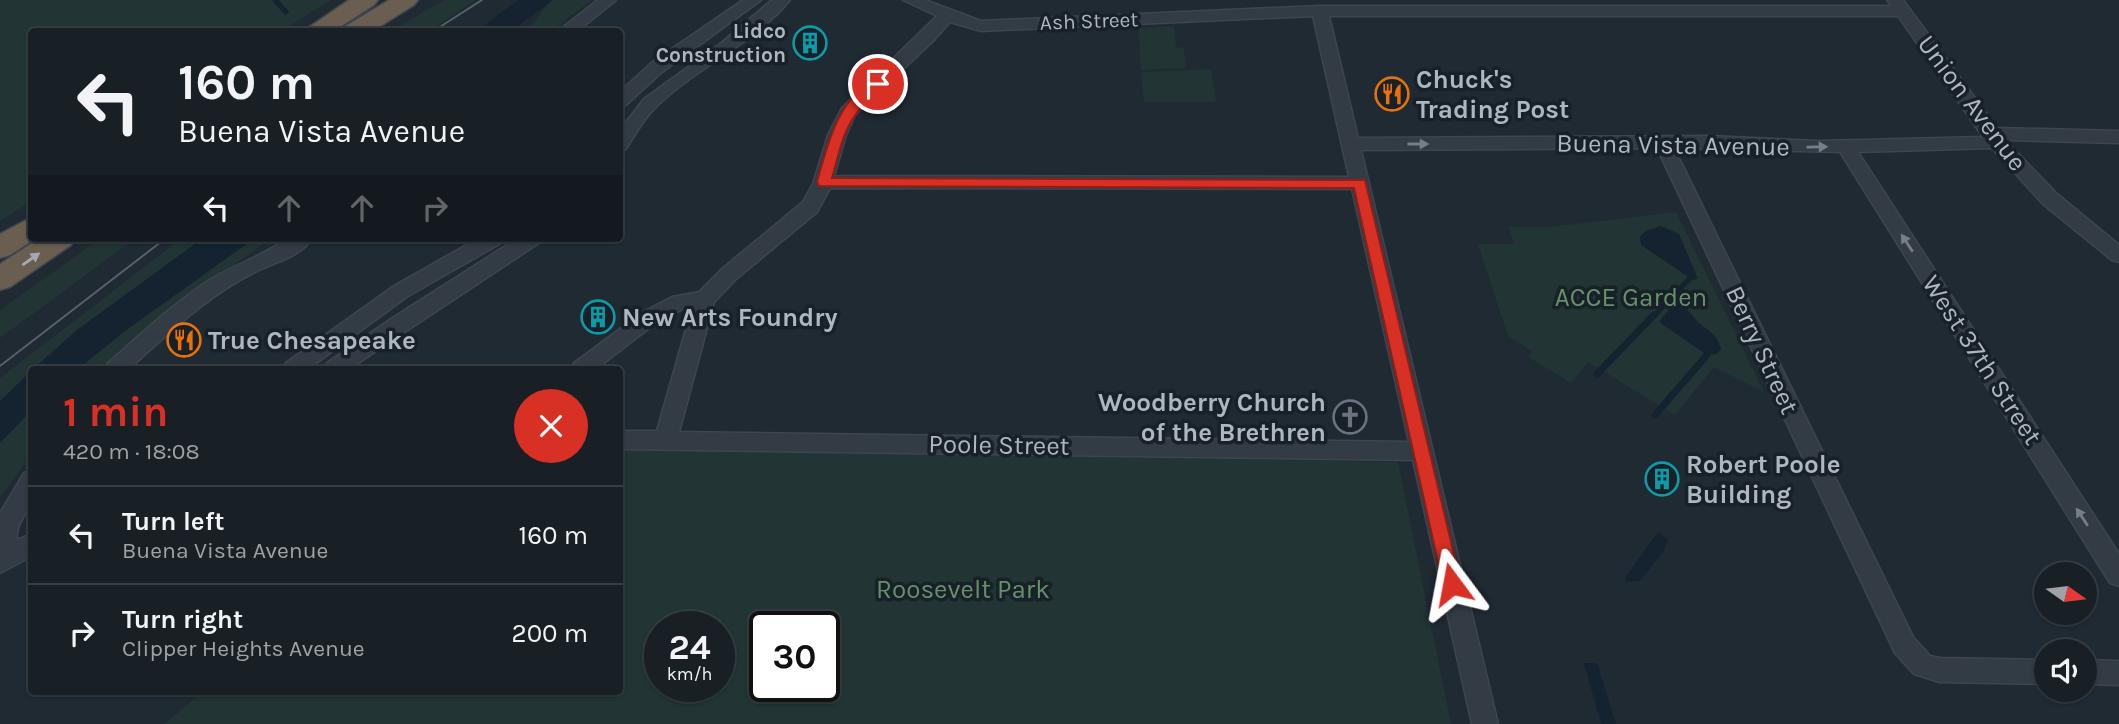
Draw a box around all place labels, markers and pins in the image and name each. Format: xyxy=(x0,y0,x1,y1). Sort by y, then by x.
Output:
place label: Lidco Construction xyxy=(656,19,786,67)
building icon: Lidco Construction xyxy=(791,24,829,62)
pin xyxy=(848,54,908,114)
place label: Chuck's Trading Post xyxy=(1416,64,1569,125)
restaurant icon: Chuck's Trading Post xyxy=(1373,75,1411,113)
building icon: New Arts Foundry xyxy=(579,298,617,336)
place label: New Arts Foundry xyxy=(622,302,838,333)
restaurant icon: True Chesapeake xyxy=(165,321,203,359)
place label: True Chesapeake xyxy=(208,325,416,356)
place label: Woodberry Church of the Brethren xyxy=(1098,387,1326,448)
church icon: Woodberry Church of the Brethren xyxy=(1331,398,1369,436)
place label: Robert Poole Building xyxy=(1686,449,1840,510)
building icon: Robert Poole Building xyxy=(1643,460,1681,498)

